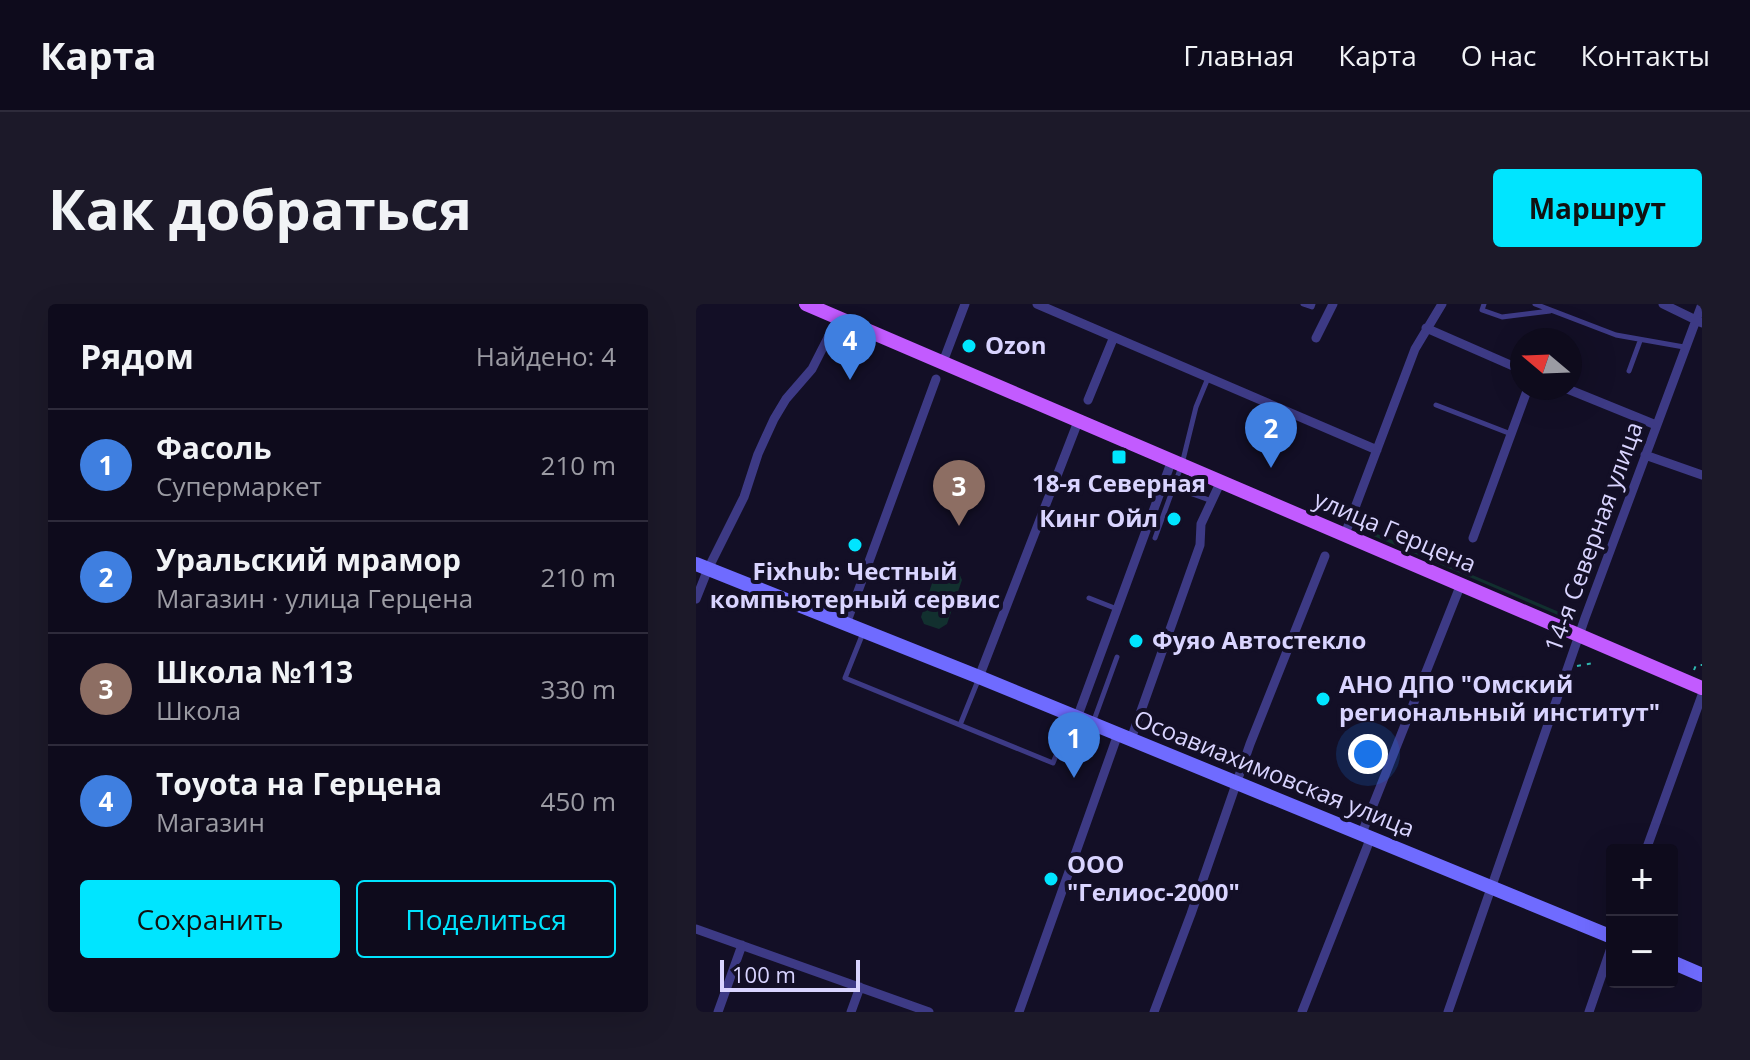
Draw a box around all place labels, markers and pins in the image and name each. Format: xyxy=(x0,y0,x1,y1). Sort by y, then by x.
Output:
pin: 4 xyxy=(824,314,876,380)
place label: Ozon xyxy=(985,328,1046,361)
marker: Ozon xyxy=(960,337,978,355)
pin: 2 xyxy=(1245,402,1297,468)
marker: 18-я Северная xyxy=(1110,448,1128,466)
pin: 3 xyxy=(933,460,985,526)
place label: 18-я Северная xyxy=(1032,466,1206,499)
place label: Кинг Ойл xyxy=(1039,501,1158,534)
marker: Кинг Ойл xyxy=(1165,510,1183,528)
marker: Fixhub: Честный компьютерный сервис xyxy=(846,536,864,554)
place label: Fixhub: Честный компьютерный сервис xyxy=(710,554,1000,615)
place label: Фуяо Автостекло xyxy=(1152,623,1366,656)
marker: Фуяо Автостекло xyxy=(1127,632,1145,650)
place label: АНО ДПО "Омский региональный институт" xyxy=(1339,667,1660,728)
marker: АНО ДПО "Омский региональный институт" xyxy=(1314,690,1332,708)
pin: 1 xyxy=(1048,712,1100,778)
place label: ООО "Гелиос-2000" xyxy=(1067,847,1240,908)
marker: ООО "Гелиос-2000" xyxy=(1042,870,1060,888)

